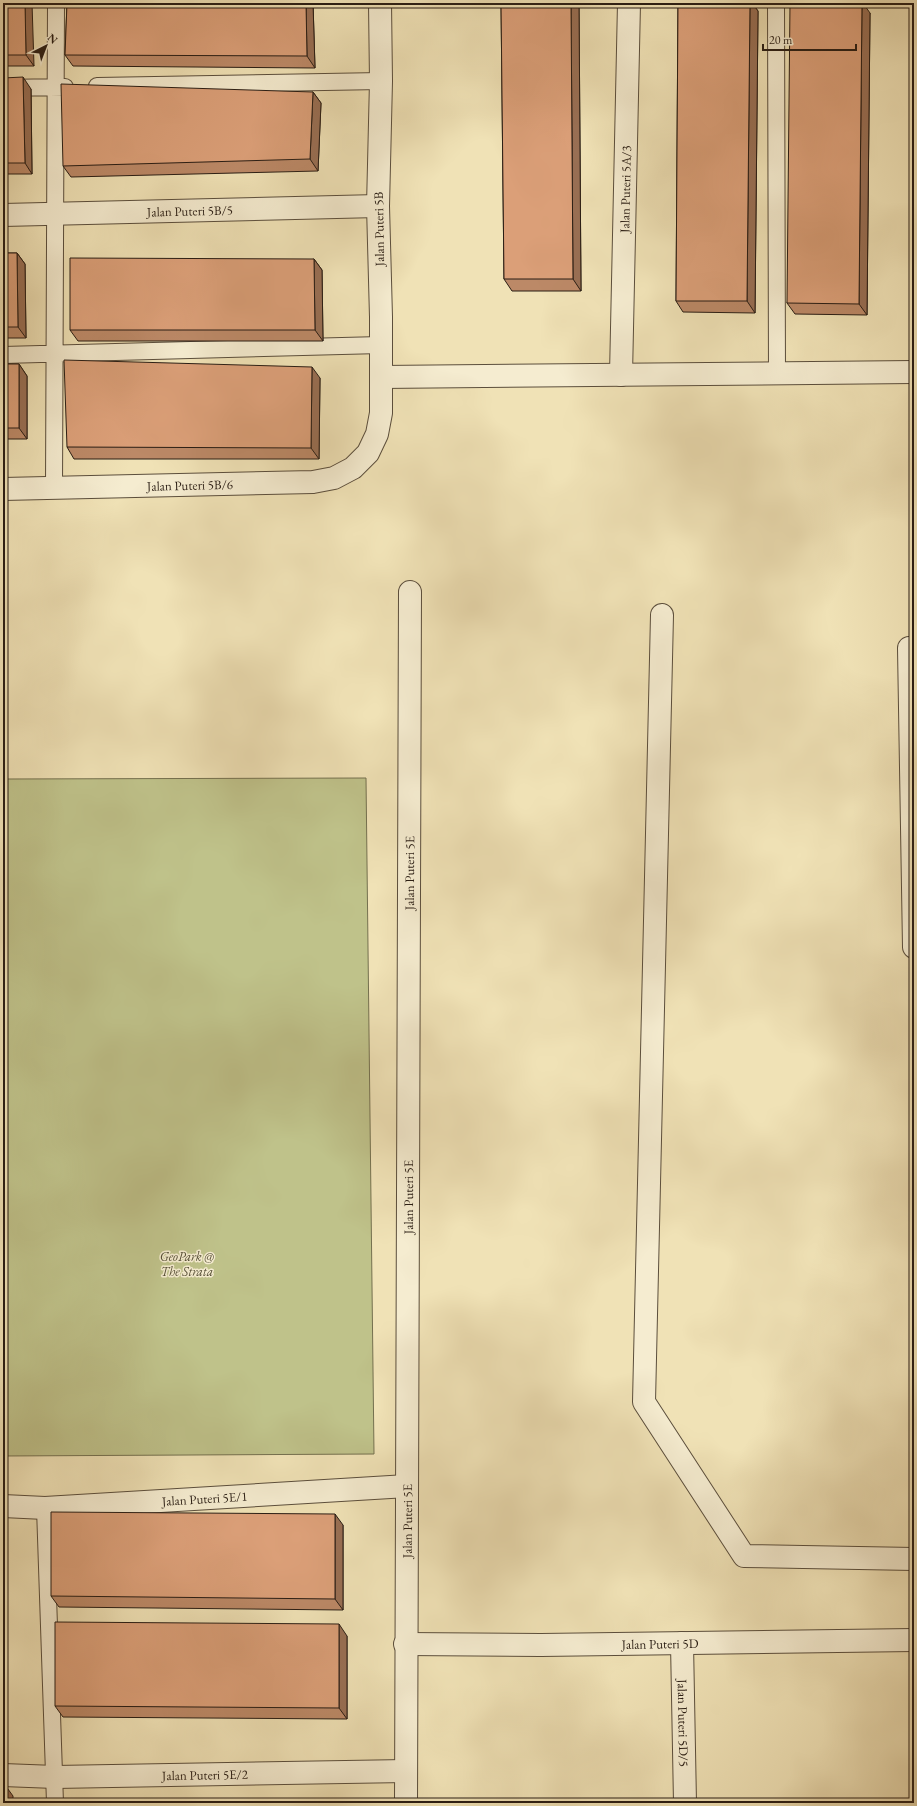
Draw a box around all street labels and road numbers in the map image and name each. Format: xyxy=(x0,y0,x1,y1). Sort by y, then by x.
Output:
street label: Jalan Puteri 5A/3 xyxy=(616,145,634,234)
street label: Jalan Puteri 5B xyxy=(370,191,388,267)
street label: Jalan Puteri 5B/5 xyxy=(146,201,233,220)
street label: Jalan Puteri 5B/6 xyxy=(146,475,233,494)
street label: Jalan Puteri 5E xyxy=(400,836,418,911)
street label: Jalan Puteri 5E xyxy=(399,1160,417,1235)
street label: Jalan Puteri 5E xyxy=(398,1484,416,1559)
street label: Jalan Puteri 5E/1 xyxy=(160,1487,248,1509)
street label: Jalan Puteri 5D xyxy=(620,1634,699,1652)
street label: Jalan Puteri 5D/5 xyxy=(674,1678,693,1767)
street label: Jalan Puteri 5E/2 xyxy=(161,1765,249,1784)

